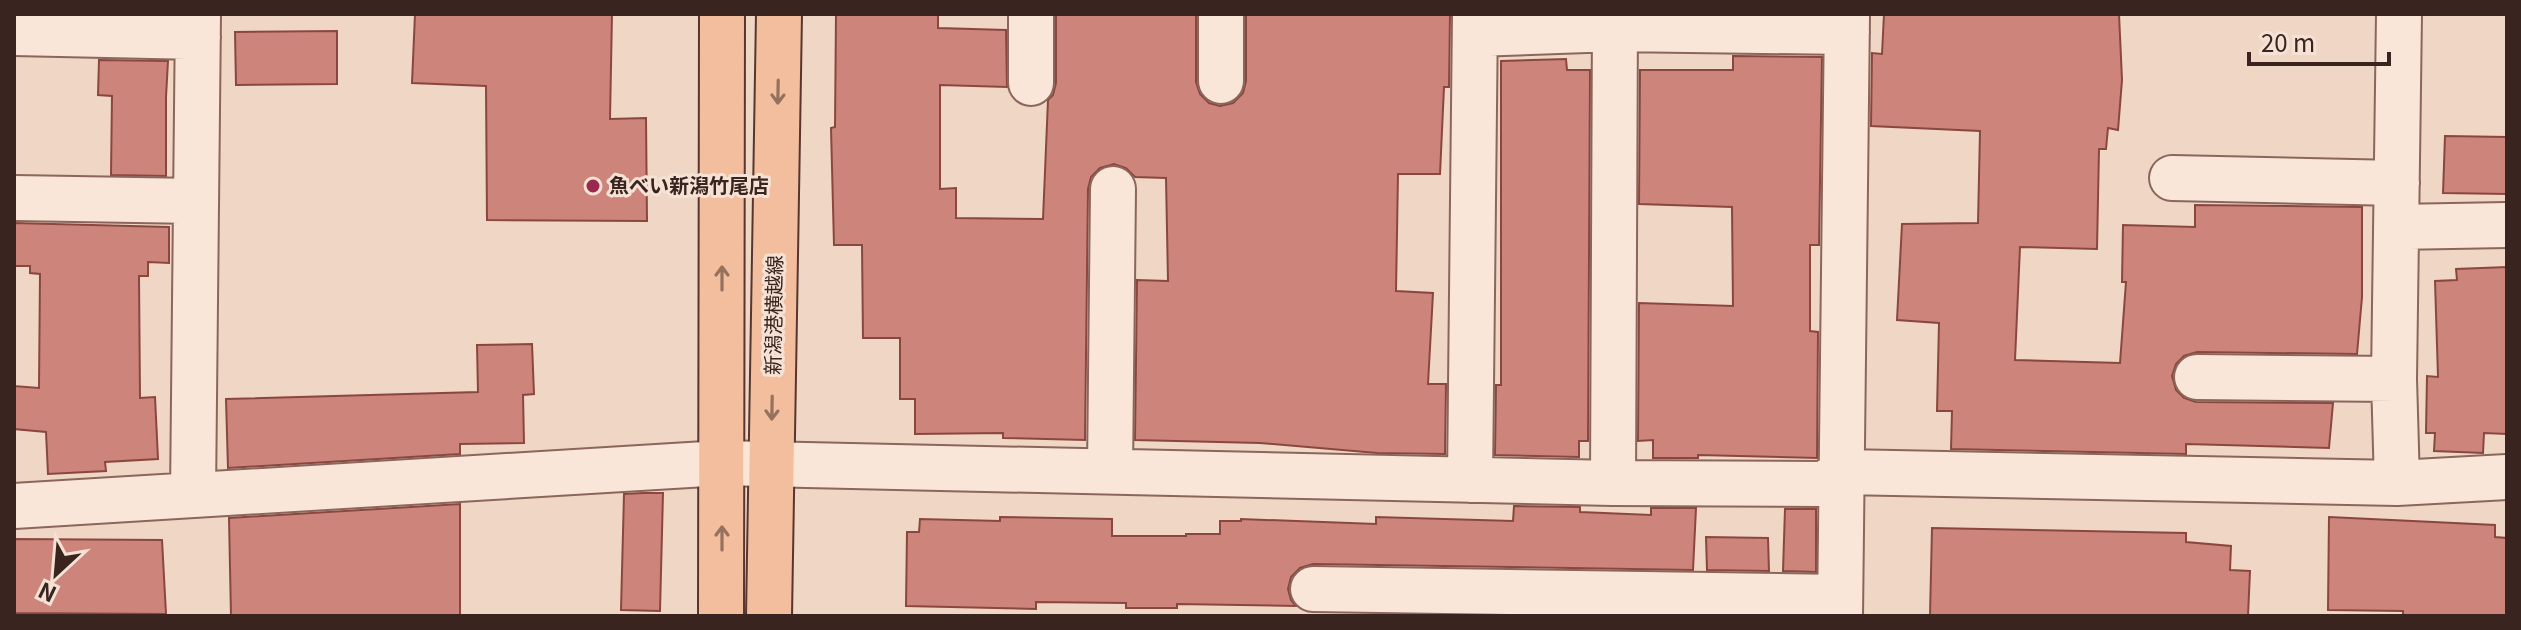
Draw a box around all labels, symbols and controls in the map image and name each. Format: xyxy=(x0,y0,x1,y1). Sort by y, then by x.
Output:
scale bar xyxy=(2249,16,2389,66)
text: 20 m xyxy=(2261,24,2315,59)
one-way arrow xyxy=(770,78,786,105)
place label: 魚べい新潟竹尾店 xyxy=(609,170,769,199)
marker: 魚べい新潟竹尾店 xyxy=(584,177,602,195)
street label: 新潟港横越線 xyxy=(757,255,788,375)
one-way arrow xyxy=(714,265,730,292)
one-way arrow xyxy=(764,394,780,421)
one-way arrow xyxy=(714,525,730,552)
north arrow xyxy=(16,534,96,614)
text: N xyxy=(32,576,61,612)

